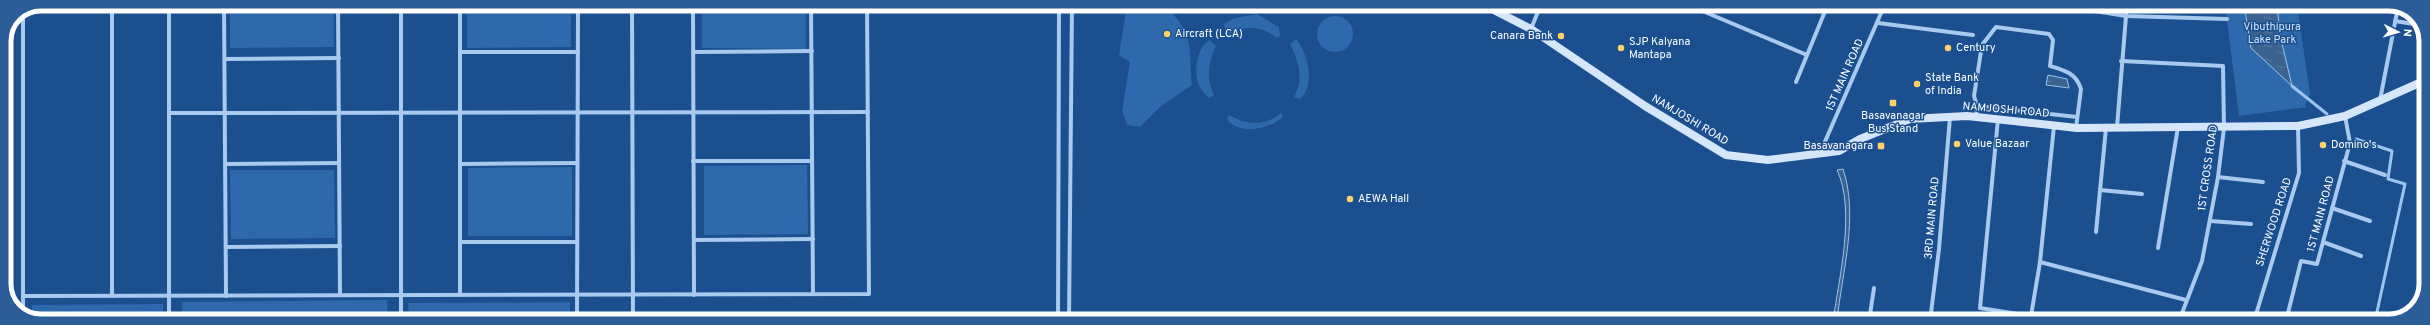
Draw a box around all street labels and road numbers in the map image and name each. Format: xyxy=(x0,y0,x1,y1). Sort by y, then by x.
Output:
street label: 1ST MAIN ROAD xyxy=(1823,37,1867,113)
street label: NAMJOSHI ROAD xyxy=(1649,92,1731,148)
street label: NAMJOSHI ROAD xyxy=(1962,99,2050,121)
street label: 1ST CROSS ROAD xyxy=(2195,124,2221,212)
street label: 1ST MAIN ROAD xyxy=(2304,175,2338,253)
street label: 3RD MAIN ROAD xyxy=(1921,176,1943,260)
street label: SHERWOOD ROAD xyxy=(2253,176,2295,268)

